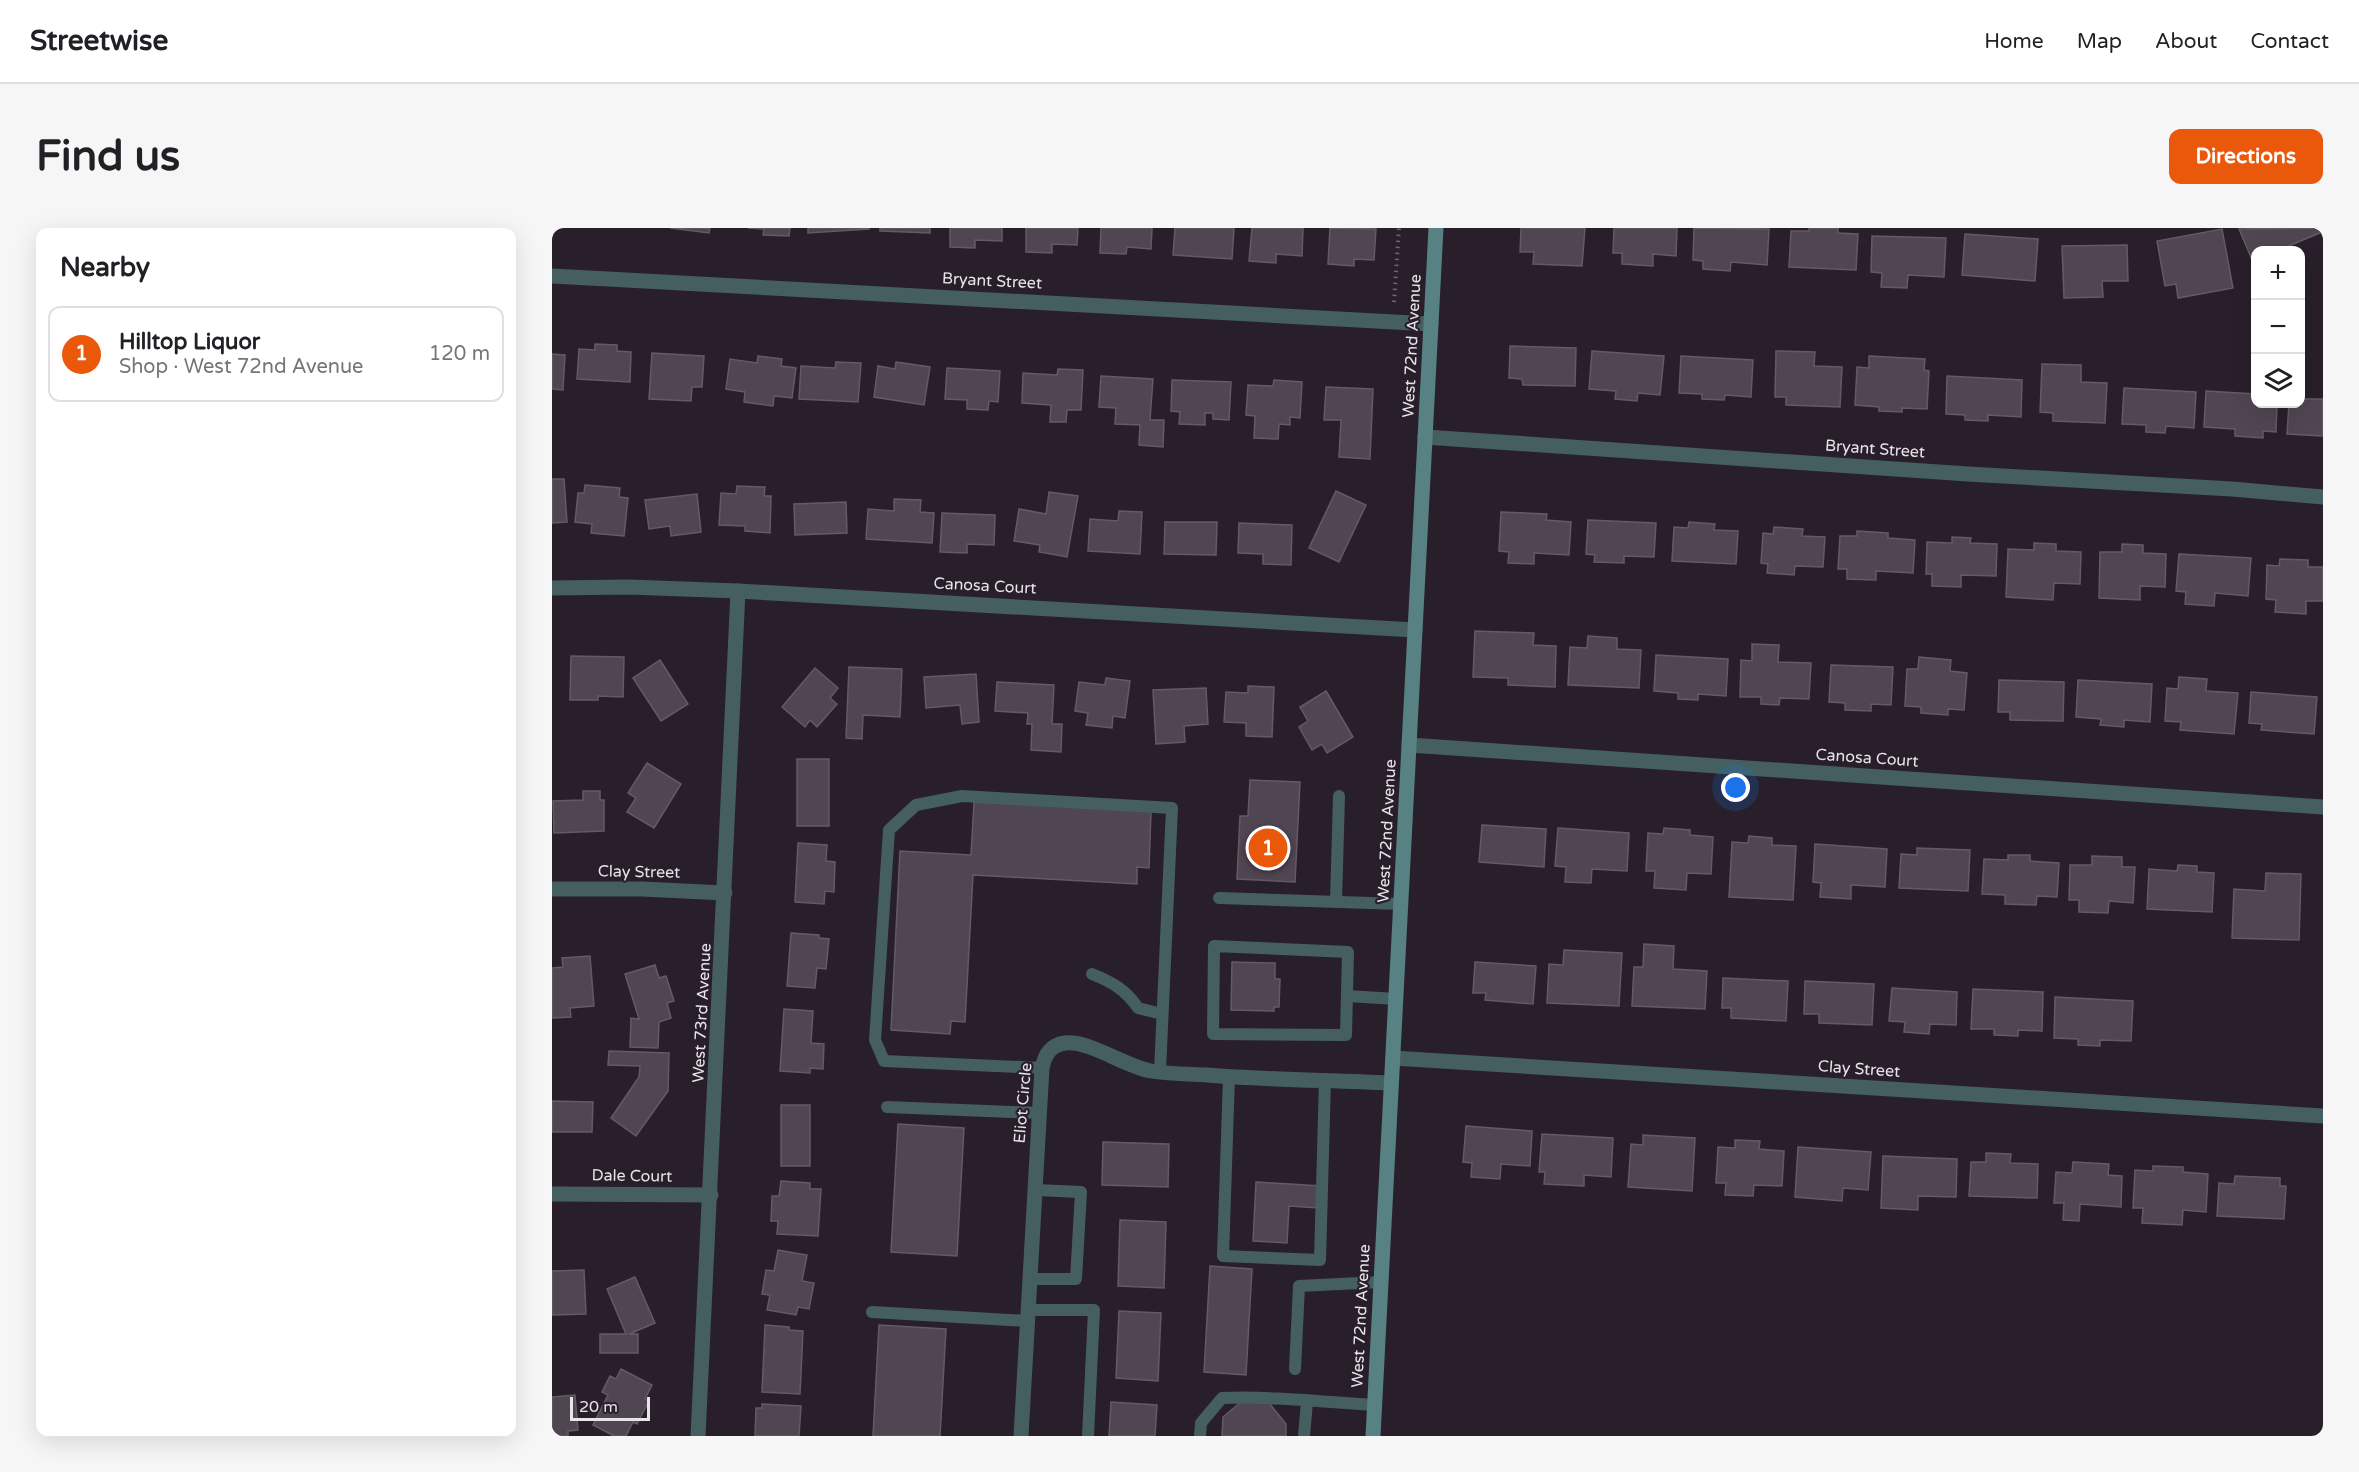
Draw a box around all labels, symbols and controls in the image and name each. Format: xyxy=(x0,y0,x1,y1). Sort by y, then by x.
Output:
text: Streetwise xyxy=(30,24,168,58)
text: Home xyxy=(1984,29,2044,54)
text: Map xyxy=(2077,29,2122,54)
text: About xyxy=(2155,29,2217,54)
text: Contact xyxy=(2250,29,2329,54)
button: Directions xyxy=(2169,129,2323,184)
text: Find us xyxy=(36,131,180,182)
map controls xyxy=(2251,246,2305,408)
button: + xyxy=(2251,246,2305,300)
text: Nearby xyxy=(60,252,150,283)
street label: Bryant Street xyxy=(941,268,1043,294)
street label: West 72nd Avenue xyxy=(1398,274,1426,418)
button: − xyxy=(2251,300,2305,354)
text: Hilltop Liquor xyxy=(119,329,260,355)
text: 1 xyxy=(75,342,88,366)
text: 120 m xyxy=(429,342,490,366)
button: layers xyxy=(2251,354,2305,408)
text: Shop · West 72nd Avenue xyxy=(119,355,363,379)
street label: Bryant Street xyxy=(1824,436,1926,462)
street label: Canosa Court xyxy=(933,573,1037,599)
street label: Canosa Court xyxy=(1815,744,1919,772)
street label: West 72nd Avenue xyxy=(1373,759,1401,903)
your location xyxy=(1721,773,1750,802)
pin: 1 xyxy=(1248,826,1288,870)
street label: Clay Street xyxy=(598,861,680,883)
street label: West 73rd Avenue xyxy=(688,943,716,1083)
street label: Clay Street xyxy=(1817,1056,1901,1082)
street label: Eliot Circle xyxy=(1010,1062,1036,1144)
street label: Dale Court xyxy=(592,1165,672,1187)
street label: West 72nd Avenue xyxy=(1347,1244,1375,1388)
scale bar xyxy=(570,1394,650,1422)
text: 20 m xyxy=(579,1397,618,1417)

